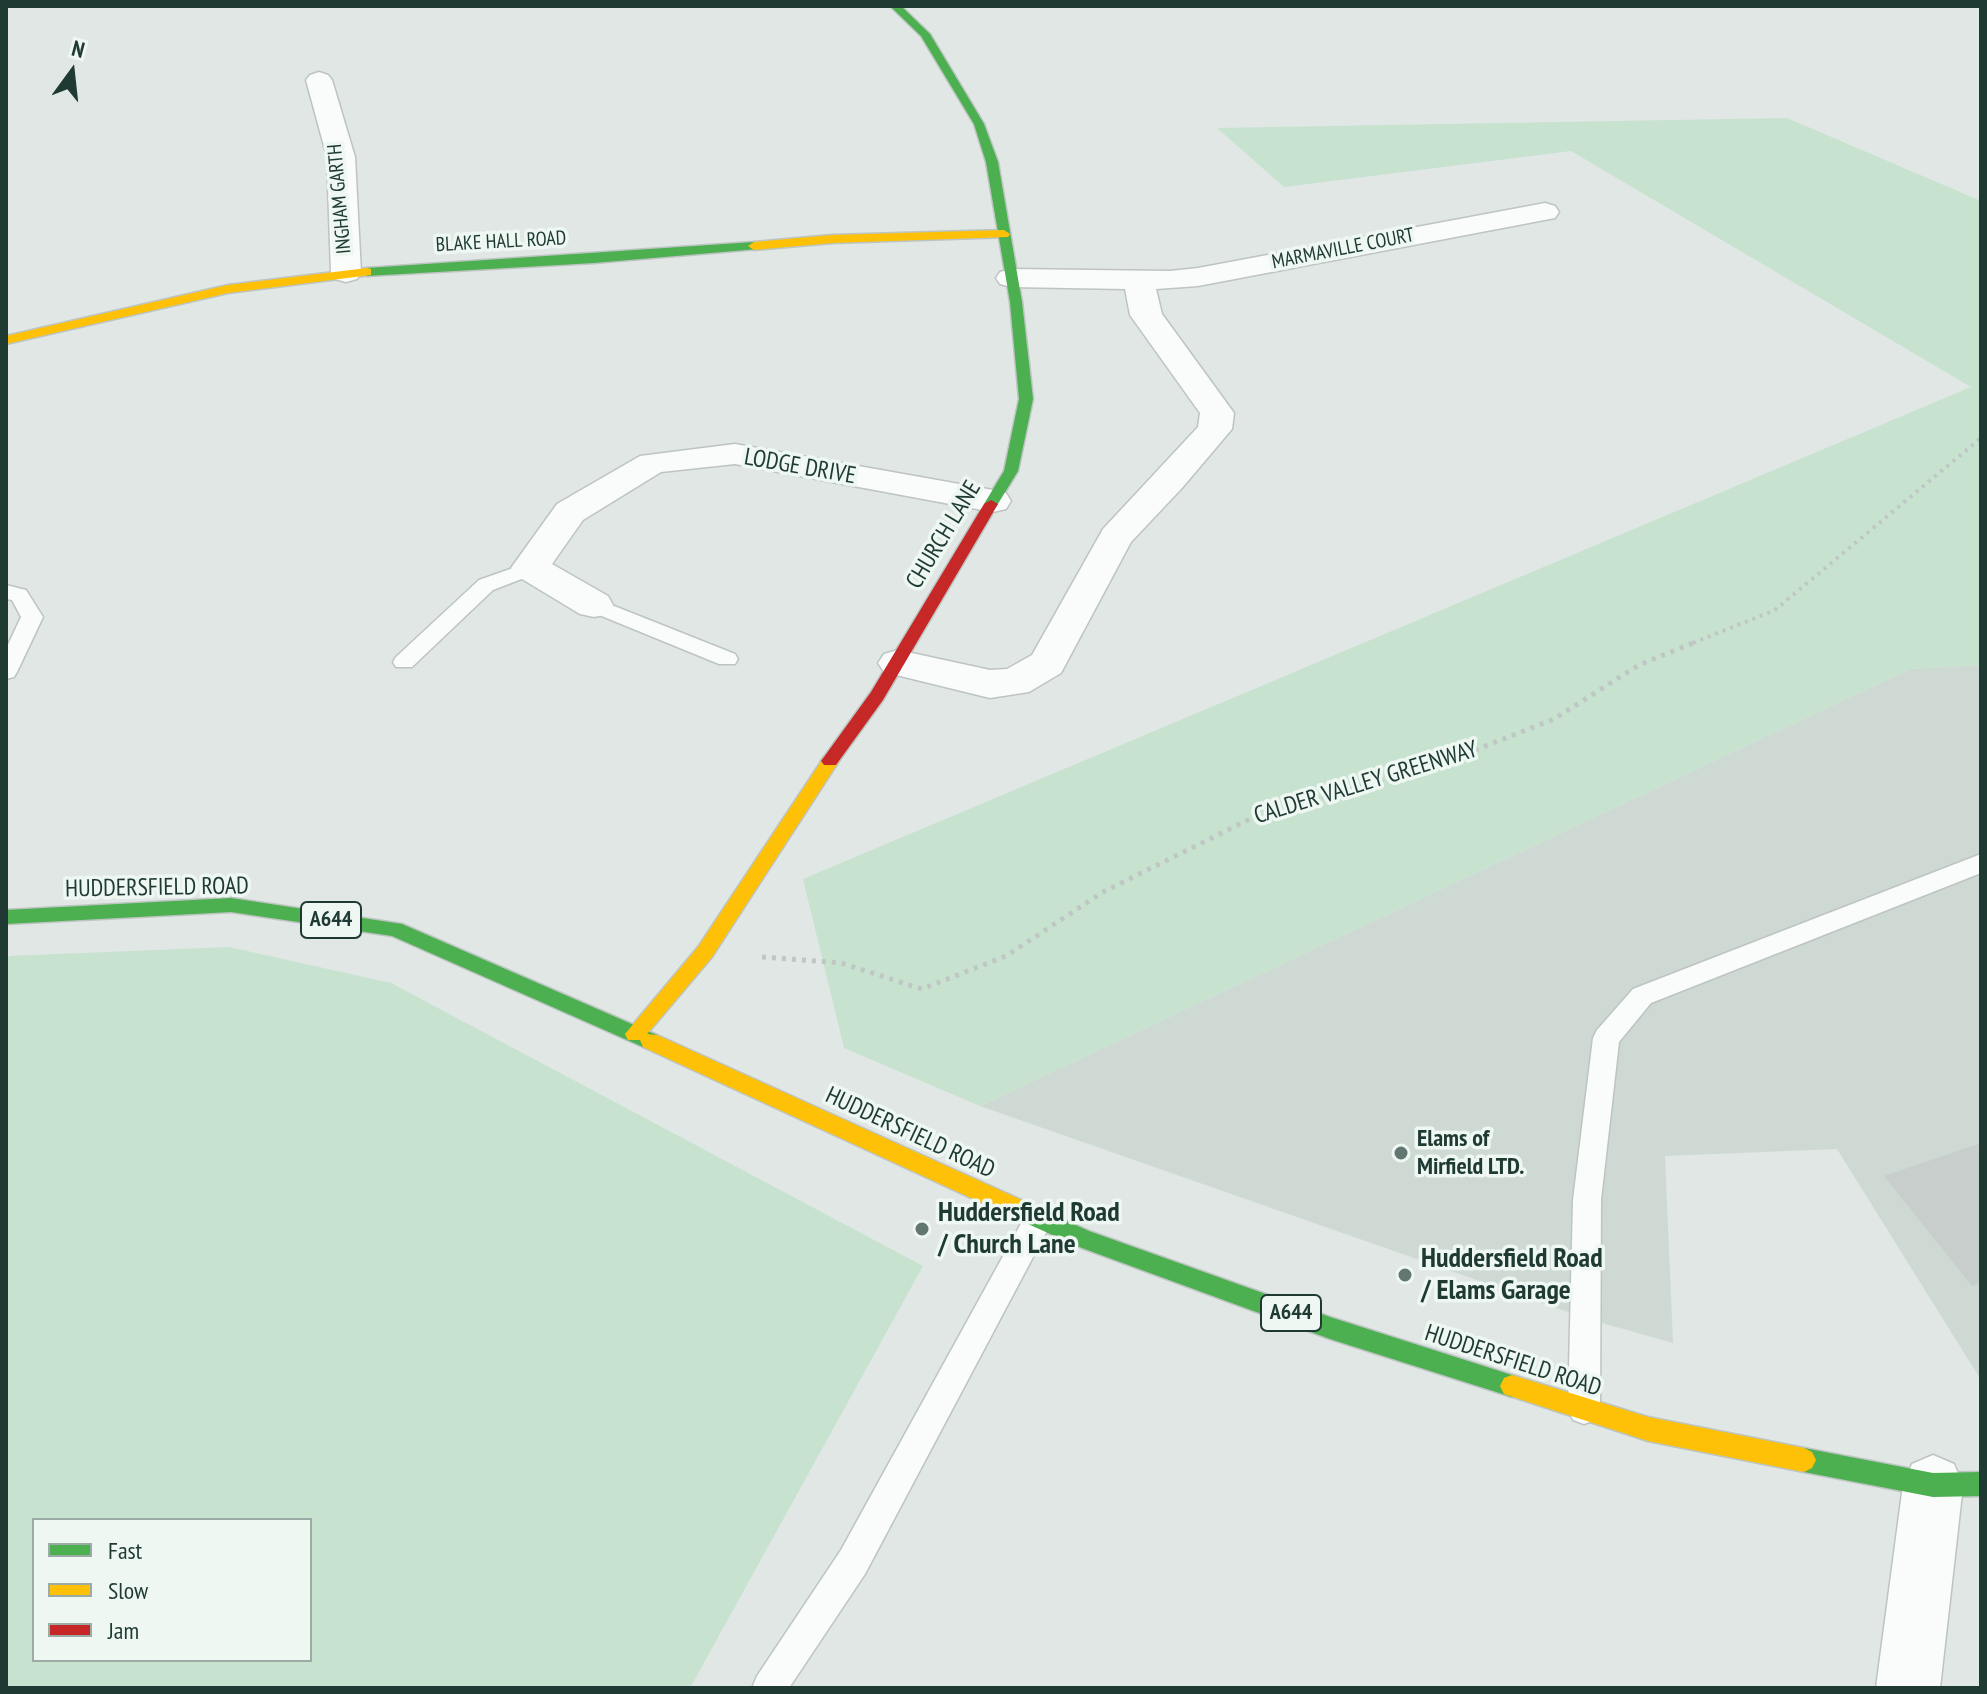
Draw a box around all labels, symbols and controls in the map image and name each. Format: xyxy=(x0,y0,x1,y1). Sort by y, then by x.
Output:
north arrow xyxy=(32,32,112,112)
text: N xyxy=(69,34,88,64)
street label: INGHAM GARTH xyxy=(323,143,357,255)
street label: MARMAVILLE COURT xyxy=(1270,223,1416,275)
street label: BLAKE HALL ROAD xyxy=(435,227,567,257)
street label: LODGE DRIVE xyxy=(742,443,858,491)
street label: CHURCH LANE xyxy=(901,476,987,594)
street label: CALDER VALLEY GREENWAY xyxy=(1251,735,1481,831)
street label: HUDDERSFIELD ROAD xyxy=(65,872,249,904)
road number: A644 xyxy=(301,902,361,938)
street label: HUDDERSFIELD ROAD xyxy=(821,1081,999,1185)
place label: Elams of Mirfield LTD. xyxy=(1417,1125,1524,1181)
marker: Elams of Mirfield LTD. xyxy=(1392,1144,1410,1162)
place label: Huddersfield Road / Church Lane xyxy=(938,1196,1120,1262)
marker: Huddersfield Road / Church Lane xyxy=(913,1220,931,1238)
place label: Huddersfield Road / Elams Garage xyxy=(1421,1242,1603,1308)
marker: Huddersfield Road / Elams Garage xyxy=(1396,1266,1414,1284)
road number: A644 xyxy=(1261,1295,1321,1331)
street label: HUDDERSFIELD ROAD xyxy=(1421,1319,1605,1403)
legend xyxy=(32,1518,312,1662)
text: Fast xyxy=(108,1535,142,1566)
text: Slow xyxy=(108,1575,148,1606)
text: Jam xyxy=(108,1615,139,1646)

